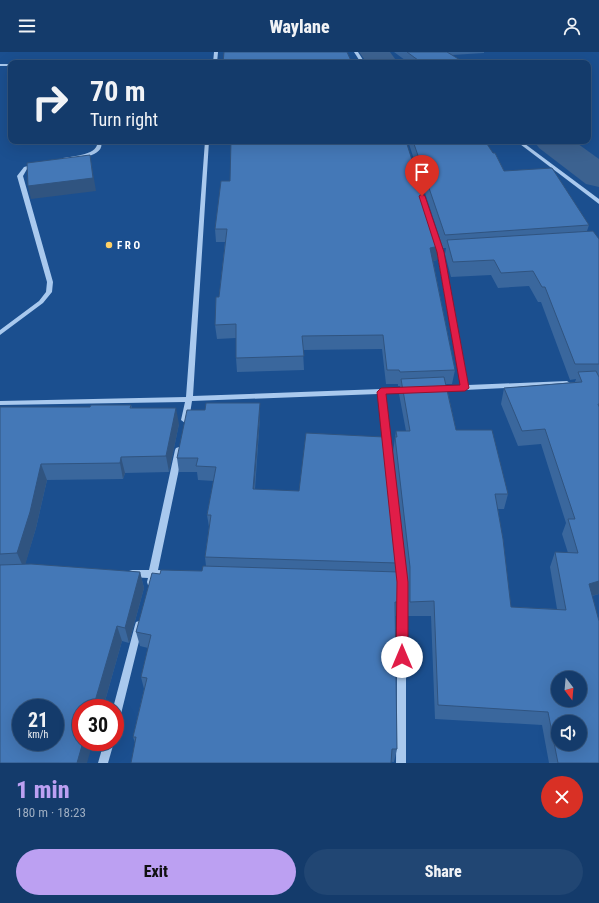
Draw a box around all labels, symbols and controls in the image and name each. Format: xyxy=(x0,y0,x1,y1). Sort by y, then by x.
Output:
icon: menu xyxy=(16,15,38,37)
icon: person xyxy=(561,15,583,37)
text: Waylane xyxy=(269,16,330,37)
text: 70 m xyxy=(90,75,146,108)
icon: right xyxy=(24,76,76,128)
text: Turn right xyxy=(90,109,158,130)
pin xyxy=(405,155,439,196)
icon: arrive xyxy=(411,161,433,183)
place label: F R O xyxy=(117,239,140,252)
marker: F R O xyxy=(104,240,114,250)
position arrow xyxy=(381,636,423,678)
north arrow xyxy=(551,671,587,707)
map controls xyxy=(551,671,587,751)
speed limit sign: 30 xyxy=(72,699,124,751)
text: 21 xyxy=(28,708,48,732)
button: sound xyxy=(551,715,587,751)
text: km/h xyxy=(28,729,48,740)
text: 1 min xyxy=(16,776,70,804)
button: close xyxy=(541,776,583,818)
text: 180 m · 18:23 xyxy=(16,805,86,820)
button: Exit xyxy=(16,849,296,895)
button: Share xyxy=(304,849,583,895)

